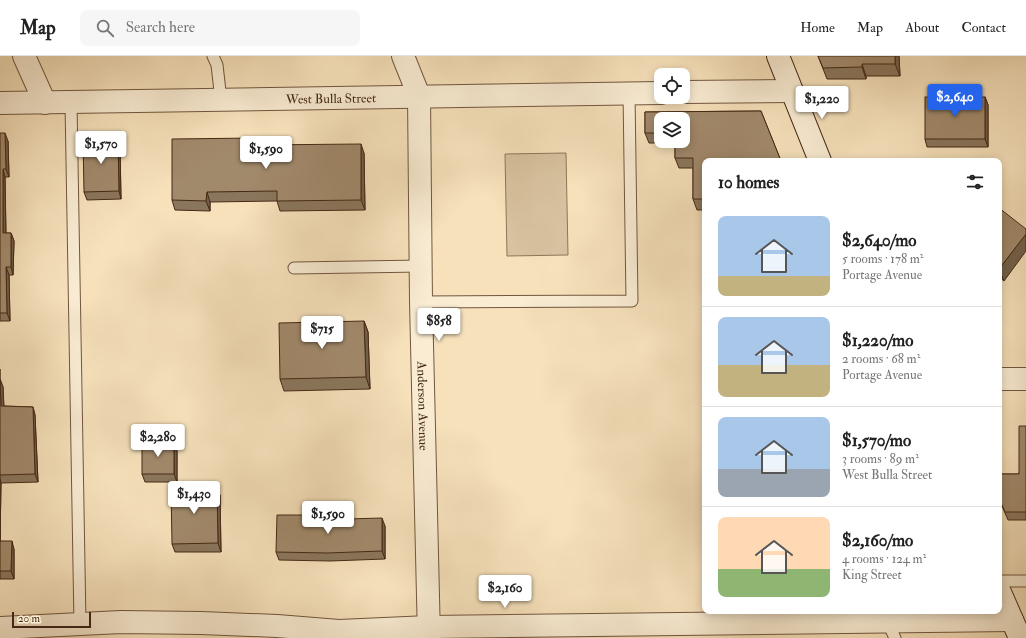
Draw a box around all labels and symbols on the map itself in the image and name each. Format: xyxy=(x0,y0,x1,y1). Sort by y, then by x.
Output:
pin: $2,640 xyxy=(922,84,988,118)
pin: $1,220 xyxy=(789,86,855,120)
street label: West Bulla Street xyxy=(285,90,376,108)
pin: $1,570 xyxy=(68,131,134,165)
pin: $1,590 xyxy=(233,136,299,170)
pin: $858 xyxy=(415,308,463,342)
pin: $715 xyxy=(298,316,346,350)
street label: Anderson Avenue xyxy=(413,360,432,451)
pin: $2,280 xyxy=(125,424,191,458)
pin: $1,430 xyxy=(161,481,227,515)
pin: $1,590 xyxy=(295,501,361,535)
pin: $2,160 xyxy=(472,575,538,609)
scale bar xyxy=(12,610,91,629)

